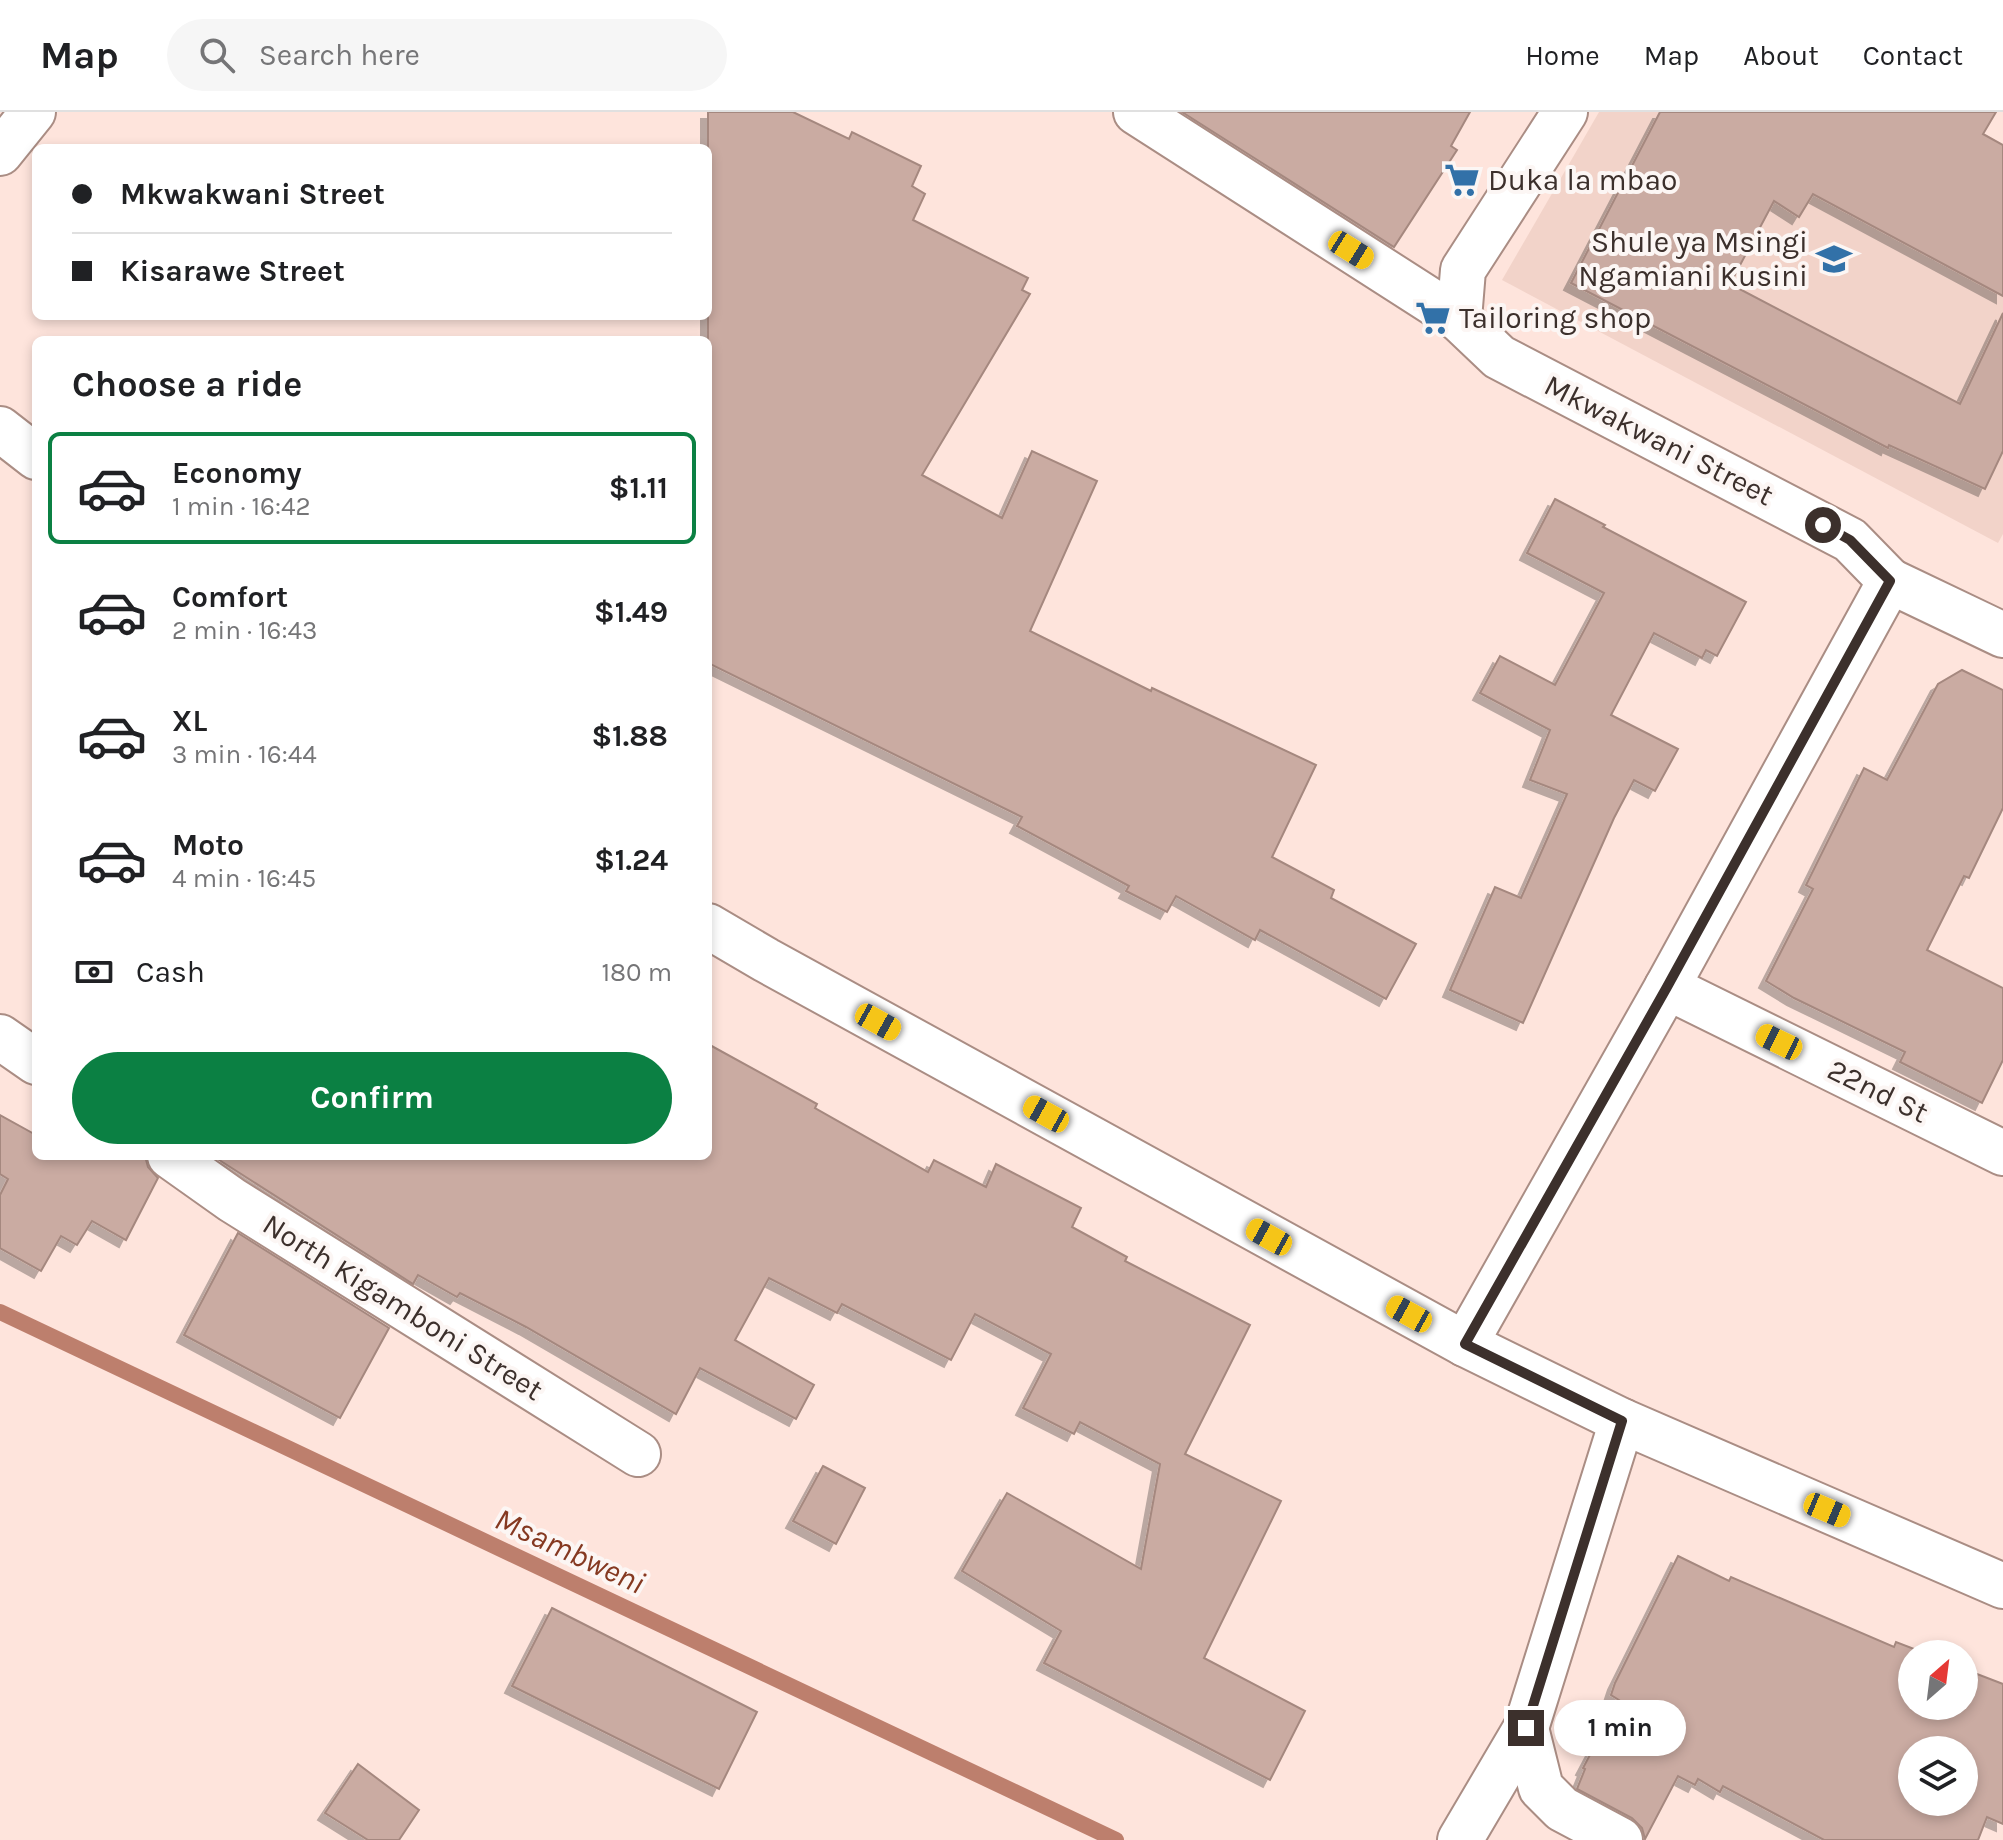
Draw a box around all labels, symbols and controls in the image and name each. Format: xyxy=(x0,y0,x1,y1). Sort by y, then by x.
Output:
search box xyxy=(167,19,727,91)
text: Map xyxy=(40,33,119,78)
icon: search xyxy=(195,33,239,77)
text: Search here xyxy=(259,37,420,73)
text: Home xyxy=(1525,39,1600,72)
text: Map xyxy=(1644,39,1699,72)
text: About xyxy=(1743,39,1819,72)
text: Contact xyxy=(1863,39,1963,72)
supermarket icon: Duka la mbao xyxy=(1443,161,1481,199)
place label: Duka la mbao xyxy=(1488,162,1677,198)
text: Mkwakwani Street xyxy=(120,176,385,212)
place label: Shule ya Msingi Ngamiani Kusini xyxy=(1578,224,1808,294)
car xyxy=(1324,227,1378,273)
school or university icon: Shule ya Msingi Ngamiani Kusini xyxy=(1815,240,1853,278)
text: Kisarawe Street xyxy=(120,253,345,289)
supermarket icon: Tailoring shop xyxy=(1414,299,1452,337)
place label: Tailoring shop xyxy=(1459,300,1651,336)
text: Choose a ride xyxy=(72,363,302,405)
street label: Mkwakwani Street xyxy=(1538,367,1780,513)
icon: car xyxy=(76,452,148,524)
text: Economy xyxy=(172,455,302,491)
text: $1.11 xyxy=(609,470,668,506)
text: 1 min · 16:42 xyxy=(172,491,311,522)
route start xyxy=(1805,507,1841,543)
icon: car xyxy=(76,576,148,648)
text: Comfort xyxy=(172,579,288,615)
text: $1.49 xyxy=(594,594,668,630)
text: 2 min · 16:43 xyxy=(172,615,317,646)
icon: car xyxy=(76,700,148,772)
text: XL xyxy=(172,703,207,739)
text: $1.88 xyxy=(591,718,668,754)
text: 3 min · 16:44 xyxy=(172,739,317,770)
icon: car xyxy=(76,824,148,896)
text: Moto xyxy=(172,827,244,863)
text: $1.24 xyxy=(594,842,668,878)
text: 4 min · 16:45 xyxy=(172,863,316,894)
icon: cash xyxy=(72,950,116,994)
text: Cash xyxy=(136,954,205,990)
text: 180 m xyxy=(602,957,672,988)
car xyxy=(851,1000,905,1044)
car xyxy=(1752,1021,1806,1063)
street label: 22nd St xyxy=(1822,1051,1934,1131)
button: Confirm xyxy=(72,1052,672,1144)
car xyxy=(1019,1092,1073,1136)
street label: North Kigamboni Street xyxy=(256,1206,550,1408)
car xyxy=(1242,1215,1296,1259)
car xyxy=(1382,1292,1436,1336)
car xyxy=(1800,1490,1854,1530)
water label: Msambweni xyxy=(489,1500,651,1602)
north arrow xyxy=(1898,1640,1978,1720)
map controls xyxy=(1898,1640,1978,1816)
callout: 1 min xyxy=(1554,1700,1686,1756)
route end xyxy=(1508,1710,1544,1746)
text: 1 min xyxy=(1587,1712,1653,1743)
button: layers xyxy=(1898,1736,1978,1816)

